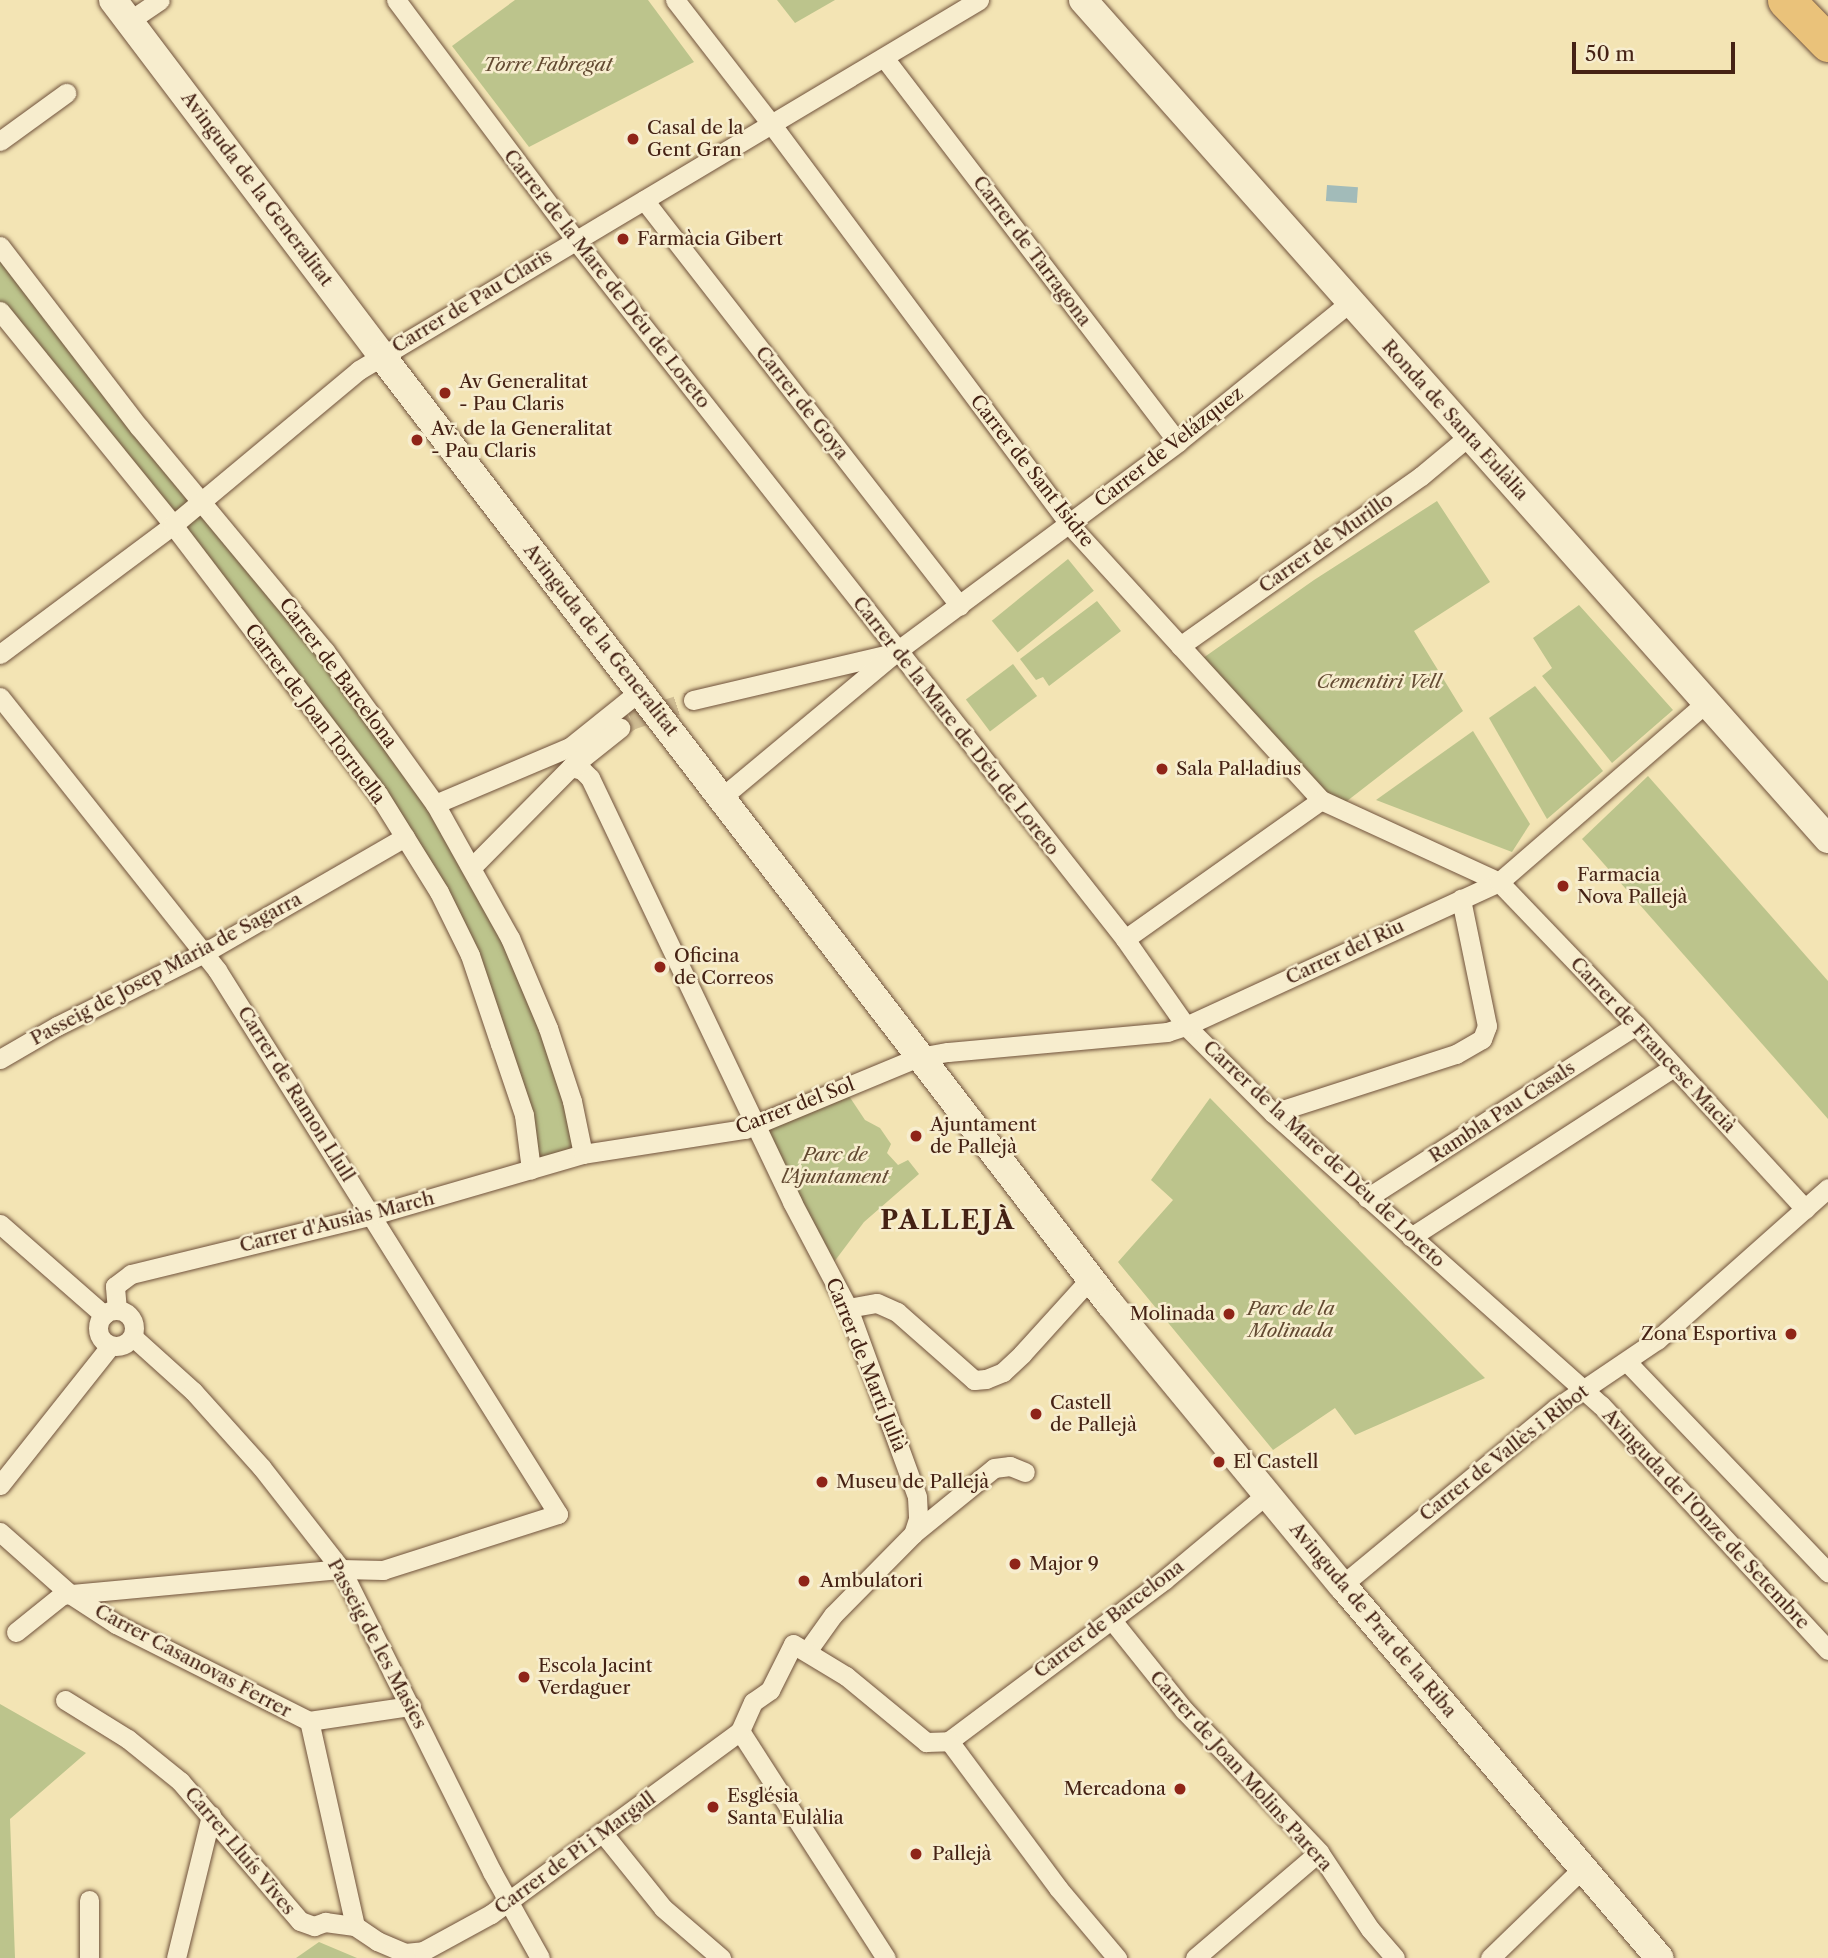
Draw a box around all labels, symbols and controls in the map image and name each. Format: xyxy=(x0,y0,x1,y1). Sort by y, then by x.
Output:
scale bar xyxy=(1576,28,1739,72)
text: 50 m xyxy=(1585,41,1635,66)
park label: Torre Fabregat xyxy=(483,54,613,76)
street label: Avinguda de la Generalitat xyxy=(176,87,338,291)
place label: Casal de la Gent Gran xyxy=(647,117,744,161)
marker: Casal de la Gent Gran xyxy=(625,131,641,147)
street label: Carrer de la Mare de Déu de Loreto xyxy=(499,145,715,413)
street label: Carrer de Tarragona xyxy=(968,171,1096,331)
place label: Farmàcia Gibert xyxy=(637,228,783,250)
marker: Farmàcia Gibert xyxy=(615,231,631,247)
street label: Carrer de Pau Claris xyxy=(388,244,556,358)
street label: Ronda de Santa Eulàlia xyxy=(1377,335,1533,505)
street label: Carrer de Goya xyxy=(751,342,853,464)
place label: Av Generalitat - Pau Claris xyxy=(459,371,589,415)
street label: Carrer de Velázquez xyxy=(1090,382,1248,512)
marker: Av Generalitat - Pau Claris xyxy=(437,385,453,401)
street label: Carrer de Sant Isidre xyxy=(965,390,1099,552)
place label: Av. de la Generalitat - Pau Claris xyxy=(431,418,612,462)
marker: Av. de la Generalitat - Pau Claris xyxy=(409,432,425,448)
street label: Carrer de Murillo xyxy=(1254,488,1398,598)
street label: Avinguda de la Generalitat xyxy=(519,539,683,741)
street label: Carrer de la Mare de Déu de Loreto xyxy=(848,592,1064,860)
street label: Carrer de Barcelona xyxy=(274,593,402,753)
street label: Carrer de Joan Torruella xyxy=(240,619,390,809)
park label: Cementiri Vell xyxy=(1317,671,1441,693)
place label: Sala Pal·ladius xyxy=(1176,758,1302,780)
marker: Sala Pal·ladius xyxy=(1154,761,1170,777)
place label: Farmacia Nova Pallejà xyxy=(1577,864,1688,908)
marker: Farmacia Nova Pallejà xyxy=(1555,878,1571,894)
street label: Passeig de Josep Maria de Sagarra xyxy=(26,888,306,1050)
street label: Carrer del Riu xyxy=(1282,915,1408,989)
place label: Oficina de Correos xyxy=(674,945,774,989)
street label: Carrer de Francesc Macià xyxy=(1565,952,1741,1138)
marker: Oficina de Correos xyxy=(652,959,668,975)
street label: Carrer de Ramon Llull xyxy=(233,1002,359,1186)
street label: Carrer de la Mare de Déu de Loreto xyxy=(1198,1036,1450,1272)
street label: Rambla Pau Casals xyxy=(1425,1056,1579,1168)
street label: Carrer del Sol xyxy=(732,1073,858,1139)
place label: Ajuntament de Pallejà xyxy=(930,1114,1037,1158)
marker: Ajuntament de Pallejà xyxy=(908,1128,924,1144)
park label: Parc de l'Ajuntament xyxy=(781,1144,889,1188)
street label: Carrer d'Ausiàs March xyxy=(237,1187,437,1257)
district label: PALLEJÀ xyxy=(881,1205,1015,1237)
street label: Carrer de Martí Julià xyxy=(821,1275,911,1455)
park label: Parc de la Molinada xyxy=(1247,1298,1335,1342)
place label: Molinada xyxy=(1130,1303,1215,1325)
marker: Molinada xyxy=(1221,1306,1237,1322)
place label: Zona Esportiva xyxy=(1641,1323,1777,1345)
marker: Zona Esportiva xyxy=(1783,1326,1799,1342)
street label: Carrer de Vallès i Ribot xyxy=(1415,1380,1593,1526)
place label: Castell de Pallejà xyxy=(1050,1392,1137,1436)
street label: Avinguda de l'Onze de Setembre xyxy=(1598,1404,1814,1634)
marker: Castell de Pallejà xyxy=(1028,1406,1044,1422)
place label: El Castell xyxy=(1233,1451,1318,1473)
marker: El Castell xyxy=(1211,1454,1227,1470)
place label: Museu de Pallejà xyxy=(836,1471,989,1493)
marker: Museu de Pallejà xyxy=(814,1474,830,1490)
street label: Avinguda de Prat de la Riba xyxy=(1285,1518,1461,1722)
place label: Major 9 xyxy=(1029,1553,1099,1575)
street label: Passeig de les Masies xyxy=(323,1555,431,1733)
street label: Carrer de Barcelona xyxy=(1029,1555,1189,1683)
marker: Major 9 xyxy=(1007,1556,1023,1572)
place label: Ambulatori xyxy=(820,1570,923,1592)
marker: Ambulatori xyxy=(794,1571,814,1591)
street label: Carrer Casanovas Ferrer xyxy=(91,1599,295,1723)
place label: Escola Jacint Verdaguer xyxy=(538,1655,653,1699)
street label: Carrer de Joan Molins Parera xyxy=(1145,1666,1337,1876)
marker: Escola Jacint Verdaguer xyxy=(516,1669,532,1685)
place label: Mercadona xyxy=(1064,1778,1166,1800)
marker: Mercadona xyxy=(1172,1781,1188,1797)
street label: Carrer Lluís Vives xyxy=(180,1782,300,1920)
place label: Església Santa Eulàlia xyxy=(727,1785,844,1829)
street label: Carrer de Pi i Margall xyxy=(490,1787,660,1919)
marker: Església Santa Eulàlia xyxy=(705,1799,721,1815)
place label: Pallejà xyxy=(932,1843,992,1865)
marker: Pallejà xyxy=(906,1844,926,1864)

